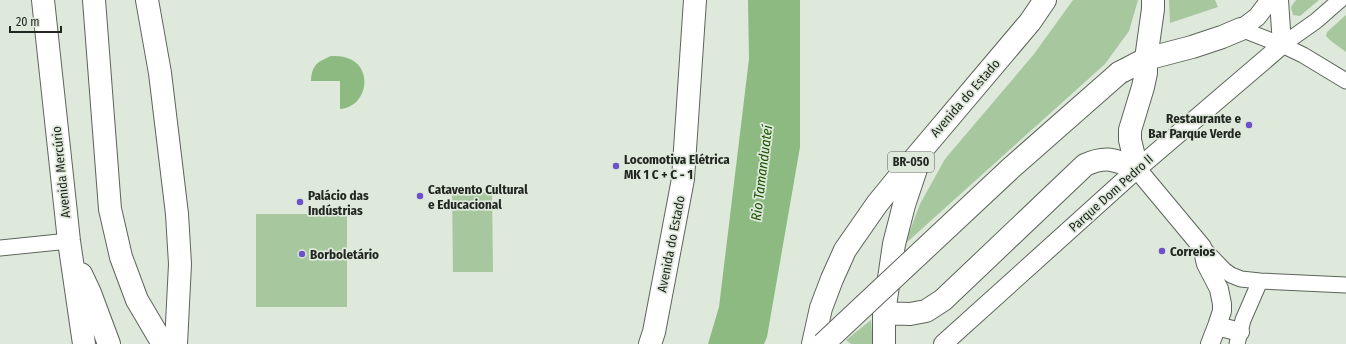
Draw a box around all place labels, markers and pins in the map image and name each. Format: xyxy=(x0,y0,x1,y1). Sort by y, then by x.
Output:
place label: Restaurante e Bar Parque Verde xyxy=(1148,111,1241,141)
marker: Restaurante e Bar Parque Verde xyxy=(1244,120,1254,130)
place label: Locomotiva Elétrica MK 1 C + C - 1 xyxy=(624,152,730,182)
marker: Locomotiva Elétrica MK 1 C + C - 1 xyxy=(611,161,621,171)
place label: Catavento Cultural e Educacional xyxy=(428,182,528,212)
place label: Palácio das Indústrias xyxy=(308,188,369,218)
marker: Catavento Cultural e Educacional xyxy=(415,191,425,201)
marker: Palácio das Indústrias xyxy=(295,197,305,207)
place label: Correios xyxy=(1170,244,1216,259)
marker: Correios xyxy=(1157,246,1167,256)
place label: Borboletário xyxy=(310,247,379,262)
marker: Borboletário xyxy=(297,249,307,259)

